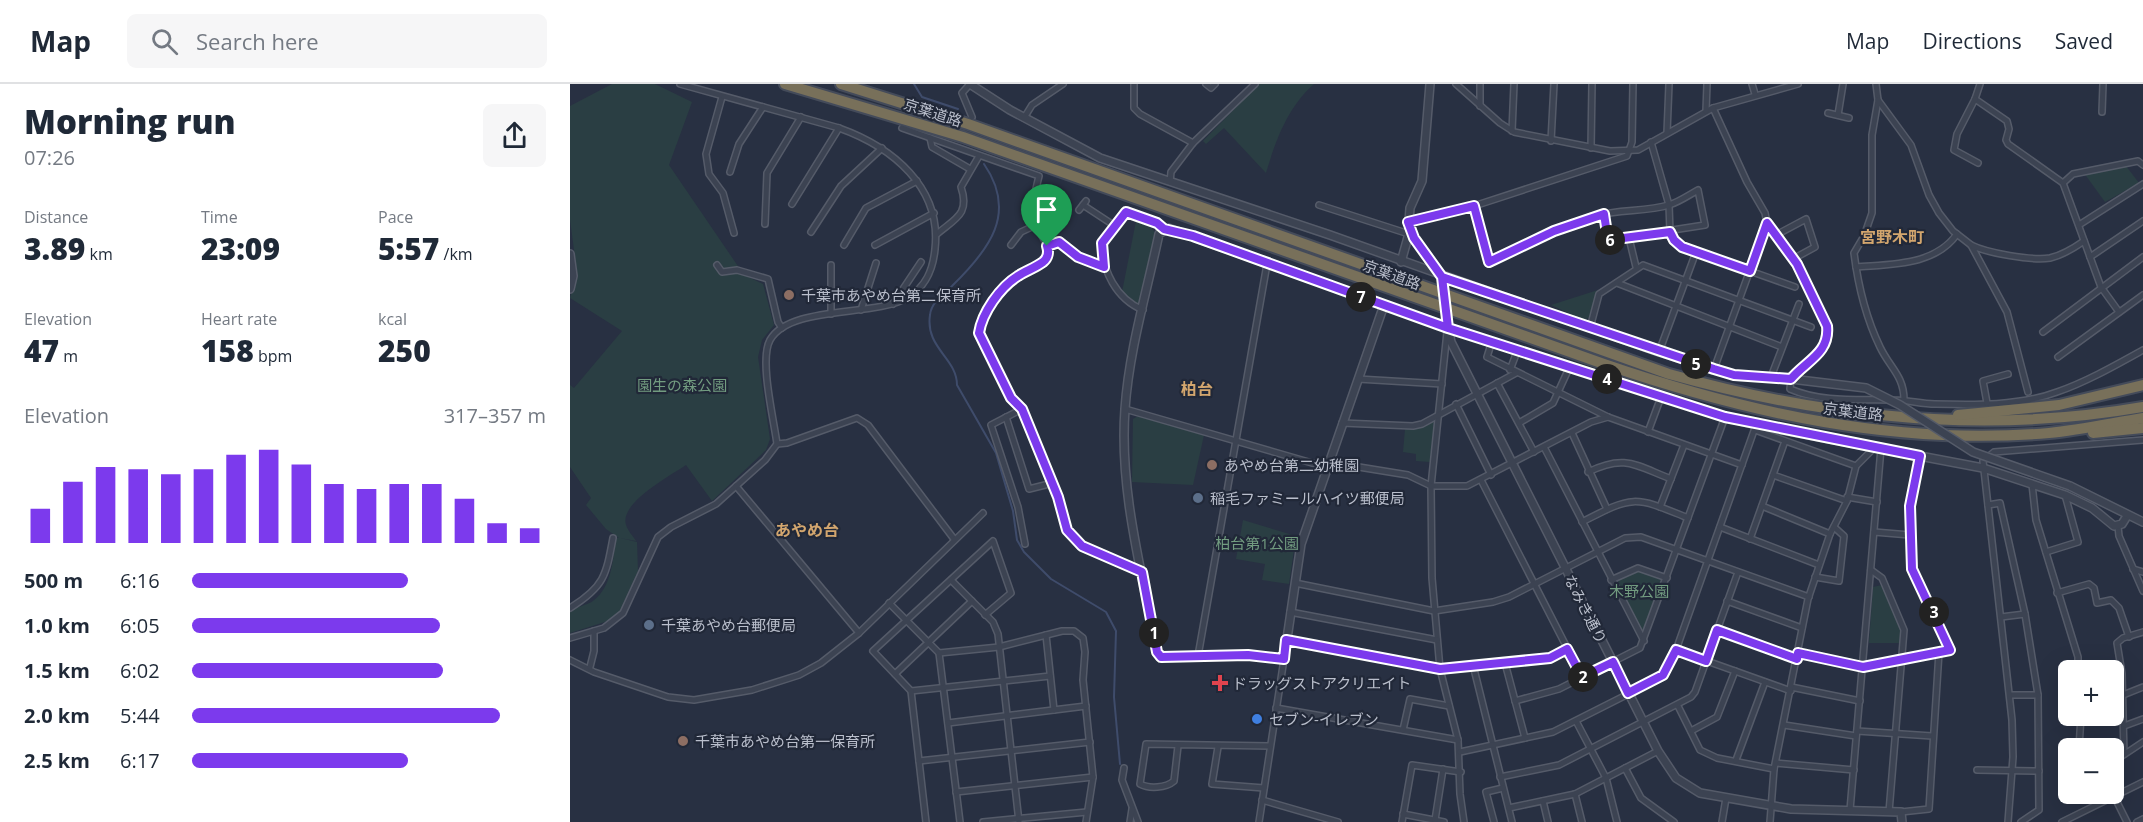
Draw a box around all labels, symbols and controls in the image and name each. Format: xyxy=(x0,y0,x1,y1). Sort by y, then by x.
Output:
search box xyxy=(127,14,547,68)
text: Map xyxy=(30,22,91,60)
icon: search xyxy=(148,25,181,58)
text: Search here xyxy=(196,26,319,56)
text: Map xyxy=(1846,27,1889,55)
text: Directions xyxy=(1922,27,2022,55)
text: Saved xyxy=(2055,27,2113,55)
street label: 京葉道路 xyxy=(901,93,965,131)
text: Morning run xyxy=(24,99,236,144)
button: share xyxy=(483,104,546,167)
text: 07:26 xyxy=(24,144,75,171)
pin xyxy=(1021,184,1072,246)
icon: arrive xyxy=(1030,193,1063,226)
text: Distance xyxy=(24,206,88,228)
text: Time xyxy=(201,206,238,228)
text: Pace xyxy=(378,206,413,228)
pin: 6 xyxy=(1595,225,1625,255)
district label: 宮野木町 xyxy=(1860,226,1924,248)
text: 3.89 xyxy=(24,228,85,269)
text: 23:09 xyxy=(201,228,280,269)
text: 5:57 xyxy=(378,228,439,269)
text: 6 xyxy=(1605,229,1615,251)
text: km xyxy=(85,243,113,265)
text: /km xyxy=(439,243,473,265)
street label: 京葉道路 xyxy=(1360,254,1424,294)
pin: 7 xyxy=(1346,282,1376,312)
place label: 千葉市あやめ台第二保育所 xyxy=(801,285,981,305)
text: 7 xyxy=(1356,286,1366,308)
marker: 千葉市あやめ台第二保育所 xyxy=(782,288,796,302)
text: Elevation xyxy=(24,308,92,330)
text: Heart rate xyxy=(201,308,277,330)
text: kcal xyxy=(378,308,407,330)
text: 47 xyxy=(24,330,59,371)
text: 158 xyxy=(201,330,254,371)
text: 250 xyxy=(378,330,431,371)
text: m xyxy=(59,345,78,367)
text: bpm xyxy=(254,345,292,367)
pin: 5 xyxy=(1681,349,1711,379)
text: 5 xyxy=(1691,353,1701,375)
pin: 4 xyxy=(1592,364,1622,394)
text: 4 xyxy=(1602,368,1612,390)
park label: 園生の森公園 xyxy=(637,375,727,395)
district label: 柏台 xyxy=(1181,378,1213,400)
street label: 京葉道路 xyxy=(1822,397,1884,425)
text: Elevation xyxy=(24,402,109,429)
text: 317–357 m xyxy=(444,402,546,429)
place label: あやめ台第二幼稚園 xyxy=(1224,455,1359,475)
marker: あやめ台第二幼稚園 xyxy=(1205,458,1219,472)
place label: 稲毛ファミールハイツ郵便局 xyxy=(1210,488,1405,508)
marker: 稲毛ファミールハイツ郵便局 xyxy=(1191,491,1205,505)
district label: あやめ台 xyxy=(775,519,839,541)
park label: 柏台第1公園 xyxy=(1215,533,1299,553)
text: 500 m xyxy=(24,567,83,594)
text: 6:16 xyxy=(120,567,160,594)
street label: なみき通り xyxy=(1560,571,1612,647)
park label: 木野公園 xyxy=(1609,581,1669,601)
pin: 3 xyxy=(1919,597,1949,627)
text: 3 xyxy=(1929,601,1939,623)
text: 1.0 km xyxy=(24,612,90,639)
text: 6:05 xyxy=(120,612,160,639)
place label: 千葉あやめ台郵便局 xyxy=(661,615,796,635)
marker: 千葉あやめ台郵便局 xyxy=(642,618,656,632)
pin: 1 xyxy=(1139,618,1169,648)
text: 1 xyxy=(1149,622,1159,644)
text: 1.5 km xyxy=(24,657,90,684)
text: 6:02 xyxy=(120,657,160,684)
map controls xyxy=(2058,660,2124,804)
button: + xyxy=(2058,660,2124,726)
pin: 2 xyxy=(1568,662,1598,692)
text: 2 xyxy=(1578,666,1588,688)
place label: ドラッグストアクリエイト xyxy=(1232,673,1411,693)
marker: ドラッグストアクリエイト xyxy=(1213,676,1227,690)
text: 2.0 km xyxy=(24,702,90,729)
text: 5:44 xyxy=(120,702,160,729)
place label: セブン-イレブン xyxy=(1269,709,1379,729)
marker: セブン-イレブン xyxy=(1250,712,1264,726)
place label: 千葉市あやめ台第一保育所 xyxy=(695,731,875,751)
marker: 千葉市あやめ台第一保育所 xyxy=(676,734,690,748)
button: − xyxy=(2058,738,2124,804)
text: 2.5 km xyxy=(24,747,90,774)
text: 6:17 xyxy=(120,747,160,774)

